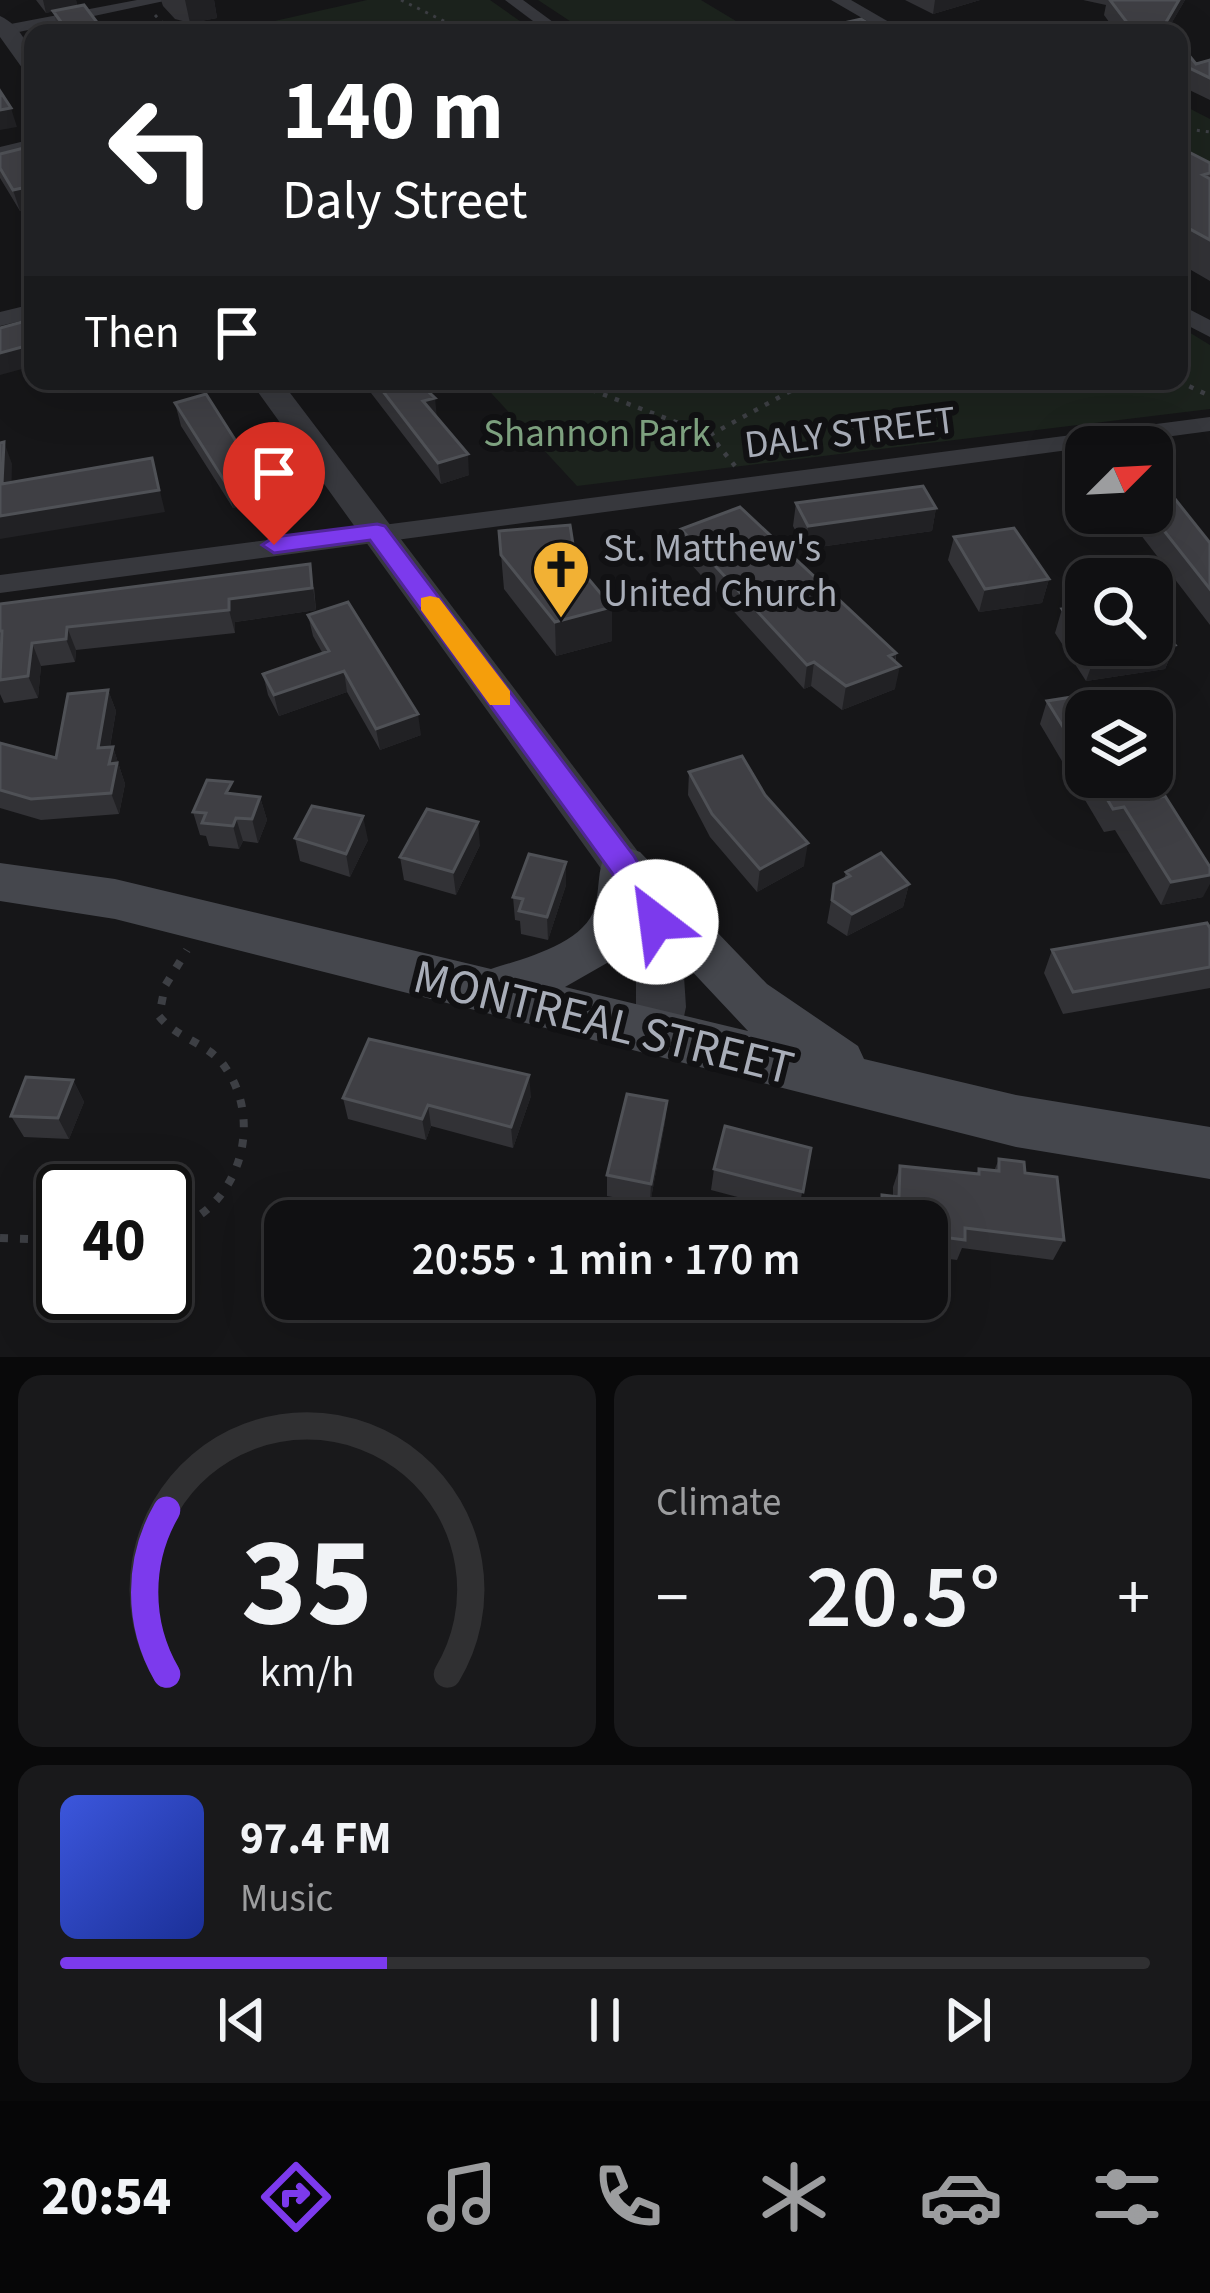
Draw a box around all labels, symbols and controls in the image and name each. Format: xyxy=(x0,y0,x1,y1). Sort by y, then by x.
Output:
text: 140 m xyxy=(282,52,504,172)
icon: left xyxy=(84,72,240,228)
text: Daly Street xyxy=(282,163,528,240)
icon: arrive xyxy=(204,300,270,366)
text: Then xyxy=(84,301,180,365)
street label: DALY STREET xyxy=(741,392,959,474)
park label: Shannon Park xyxy=(483,406,711,462)
pin xyxy=(223,422,325,545)
north arrow xyxy=(1065,426,1173,534)
map controls xyxy=(1065,426,1173,798)
icon: arrive xyxy=(241,440,307,506)
place label: St. Matthew's United Church xyxy=(603,521,837,622)
church icon: St. Matthew's United Church xyxy=(530,538,592,620)
button: search xyxy=(1065,558,1173,666)
button: layers xyxy=(1065,690,1173,798)
position arrow xyxy=(593,859,719,985)
street label: MONTREAL STREET xyxy=(406,943,801,1103)
speed limit sign: 40 xyxy=(36,1164,192,1320)
text: 20:55 · 1 min · 170 m xyxy=(412,1228,800,1292)
text: Climate xyxy=(656,1475,781,1531)
text: 35 xyxy=(241,1495,373,1673)
text: 20.5° xyxy=(806,1534,1000,1662)
text: − xyxy=(656,1551,689,1645)
text: + xyxy=(1117,1551,1150,1645)
text: km/h xyxy=(259,1642,355,1703)
text: 97.4 FM xyxy=(240,1807,392,1871)
text: Music xyxy=(240,1871,333,1927)
icon: previous xyxy=(209,1987,275,2053)
icon: pause xyxy=(572,1987,638,2053)
icon: next xyxy=(935,1987,1001,2053)
icon: directions xyxy=(254,2155,338,2239)
icon: music xyxy=(420,2155,504,2239)
icon: phone xyxy=(586,2155,670,2239)
icon: climate xyxy=(752,2155,836,2239)
icon: car xyxy=(919,2155,1003,2239)
icon: filters xyxy=(1085,2155,1169,2239)
text: 20:54 xyxy=(41,2159,171,2236)

